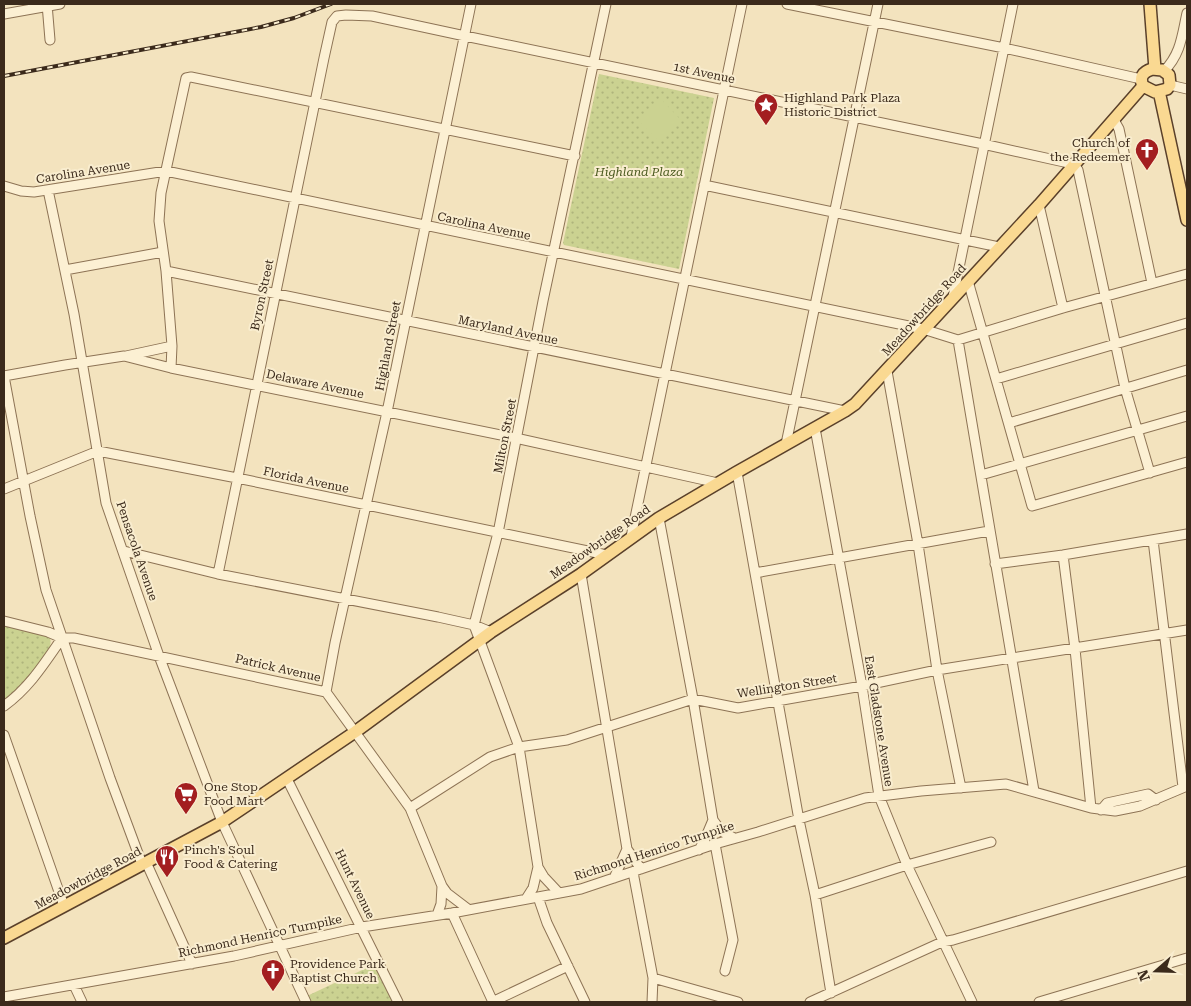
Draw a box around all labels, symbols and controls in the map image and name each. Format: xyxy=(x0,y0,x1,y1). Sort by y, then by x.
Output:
street label: 1st Avenue xyxy=(672,60,737,86)
place label: Highland Park Plaza Historic District xyxy=(784,91,901,119)
place icon: Highland Park Plaza Historic District xyxy=(753,92,779,126)
place label: Church of the Redeemer xyxy=(1050,136,1130,164)
church icon: Church of the Redeemer xyxy=(1134,137,1160,171)
street label: Carolina Avenue xyxy=(35,158,131,186)
park label: Highland Plaza xyxy=(594,165,683,179)
street label: Carolina Avenue xyxy=(436,209,532,243)
street label: Byron Street xyxy=(248,258,276,332)
street label: Meadowbridge Road xyxy=(879,261,969,359)
street label: Highland Street xyxy=(372,299,404,392)
street label: Maryland Avenue xyxy=(457,313,560,348)
street label: Delaware Avenue xyxy=(265,367,366,401)
street label: Milton Street xyxy=(491,397,519,475)
street label: Florida Avenue xyxy=(262,464,351,496)
street label: Pensacola Avenue xyxy=(113,499,161,603)
street label: Meadowbridge Road xyxy=(547,502,653,582)
street label: Patrick Avenue xyxy=(234,651,323,685)
street label: East Gladstone Avenue xyxy=(862,655,896,788)
street label: Wellington Street xyxy=(736,671,839,701)
place label: One Stop Food Mart xyxy=(204,780,264,808)
supermarket icon: One Stop Food Mart xyxy=(173,781,199,815)
street label: Richmond Henrico Turnpike xyxy=(572,818,736,883)
place label: Pinch's Soul Food & Catering xyxy=(184,843,278,871)
street label: Meadowbridge Road xyxy=(32,844,144,912)
restaurant icon: Pinch's Soul Food & Catering xyxy=(154,844,180,878)
street label: Hunt Avenue xyxy=(332,847,378,921)
street label: Richmond Henrico Turnpike xyxy=(177,912,344,960)
north arrow xyxy=(1131,946,1181,996)
place label: Providence Park Baptist Church xyxy=(290,957,386,985)
church icon: Providence Park Baptist Church xyxy=(260,958,286,992)
text: N xyxy=(1134,967,1153,983)

